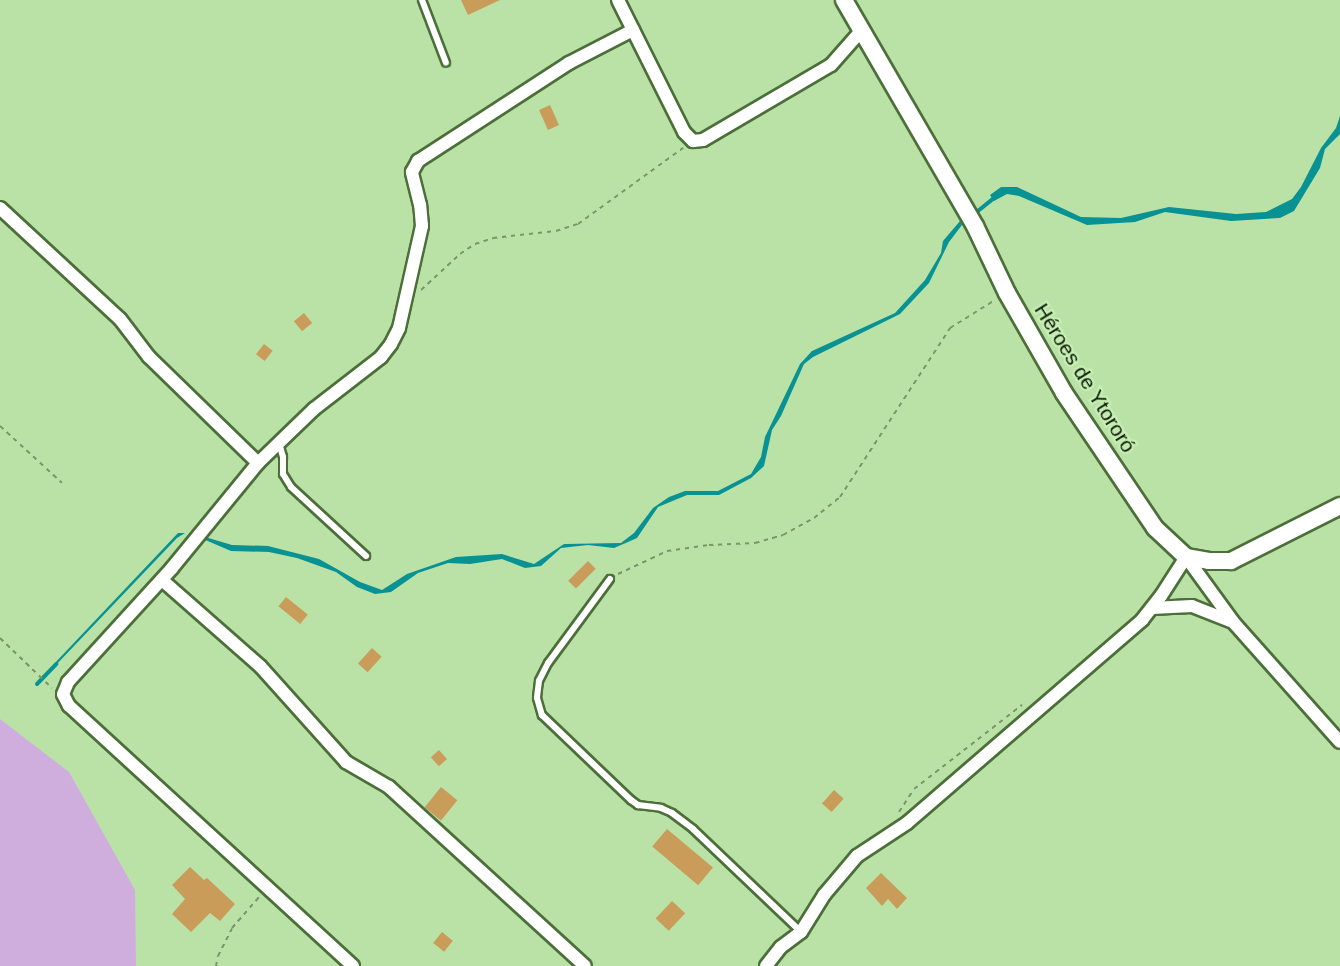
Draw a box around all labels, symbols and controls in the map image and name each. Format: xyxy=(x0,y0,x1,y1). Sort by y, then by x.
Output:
street label: Héroes de Ytororó xyxy=(1029,299,1141,457)

